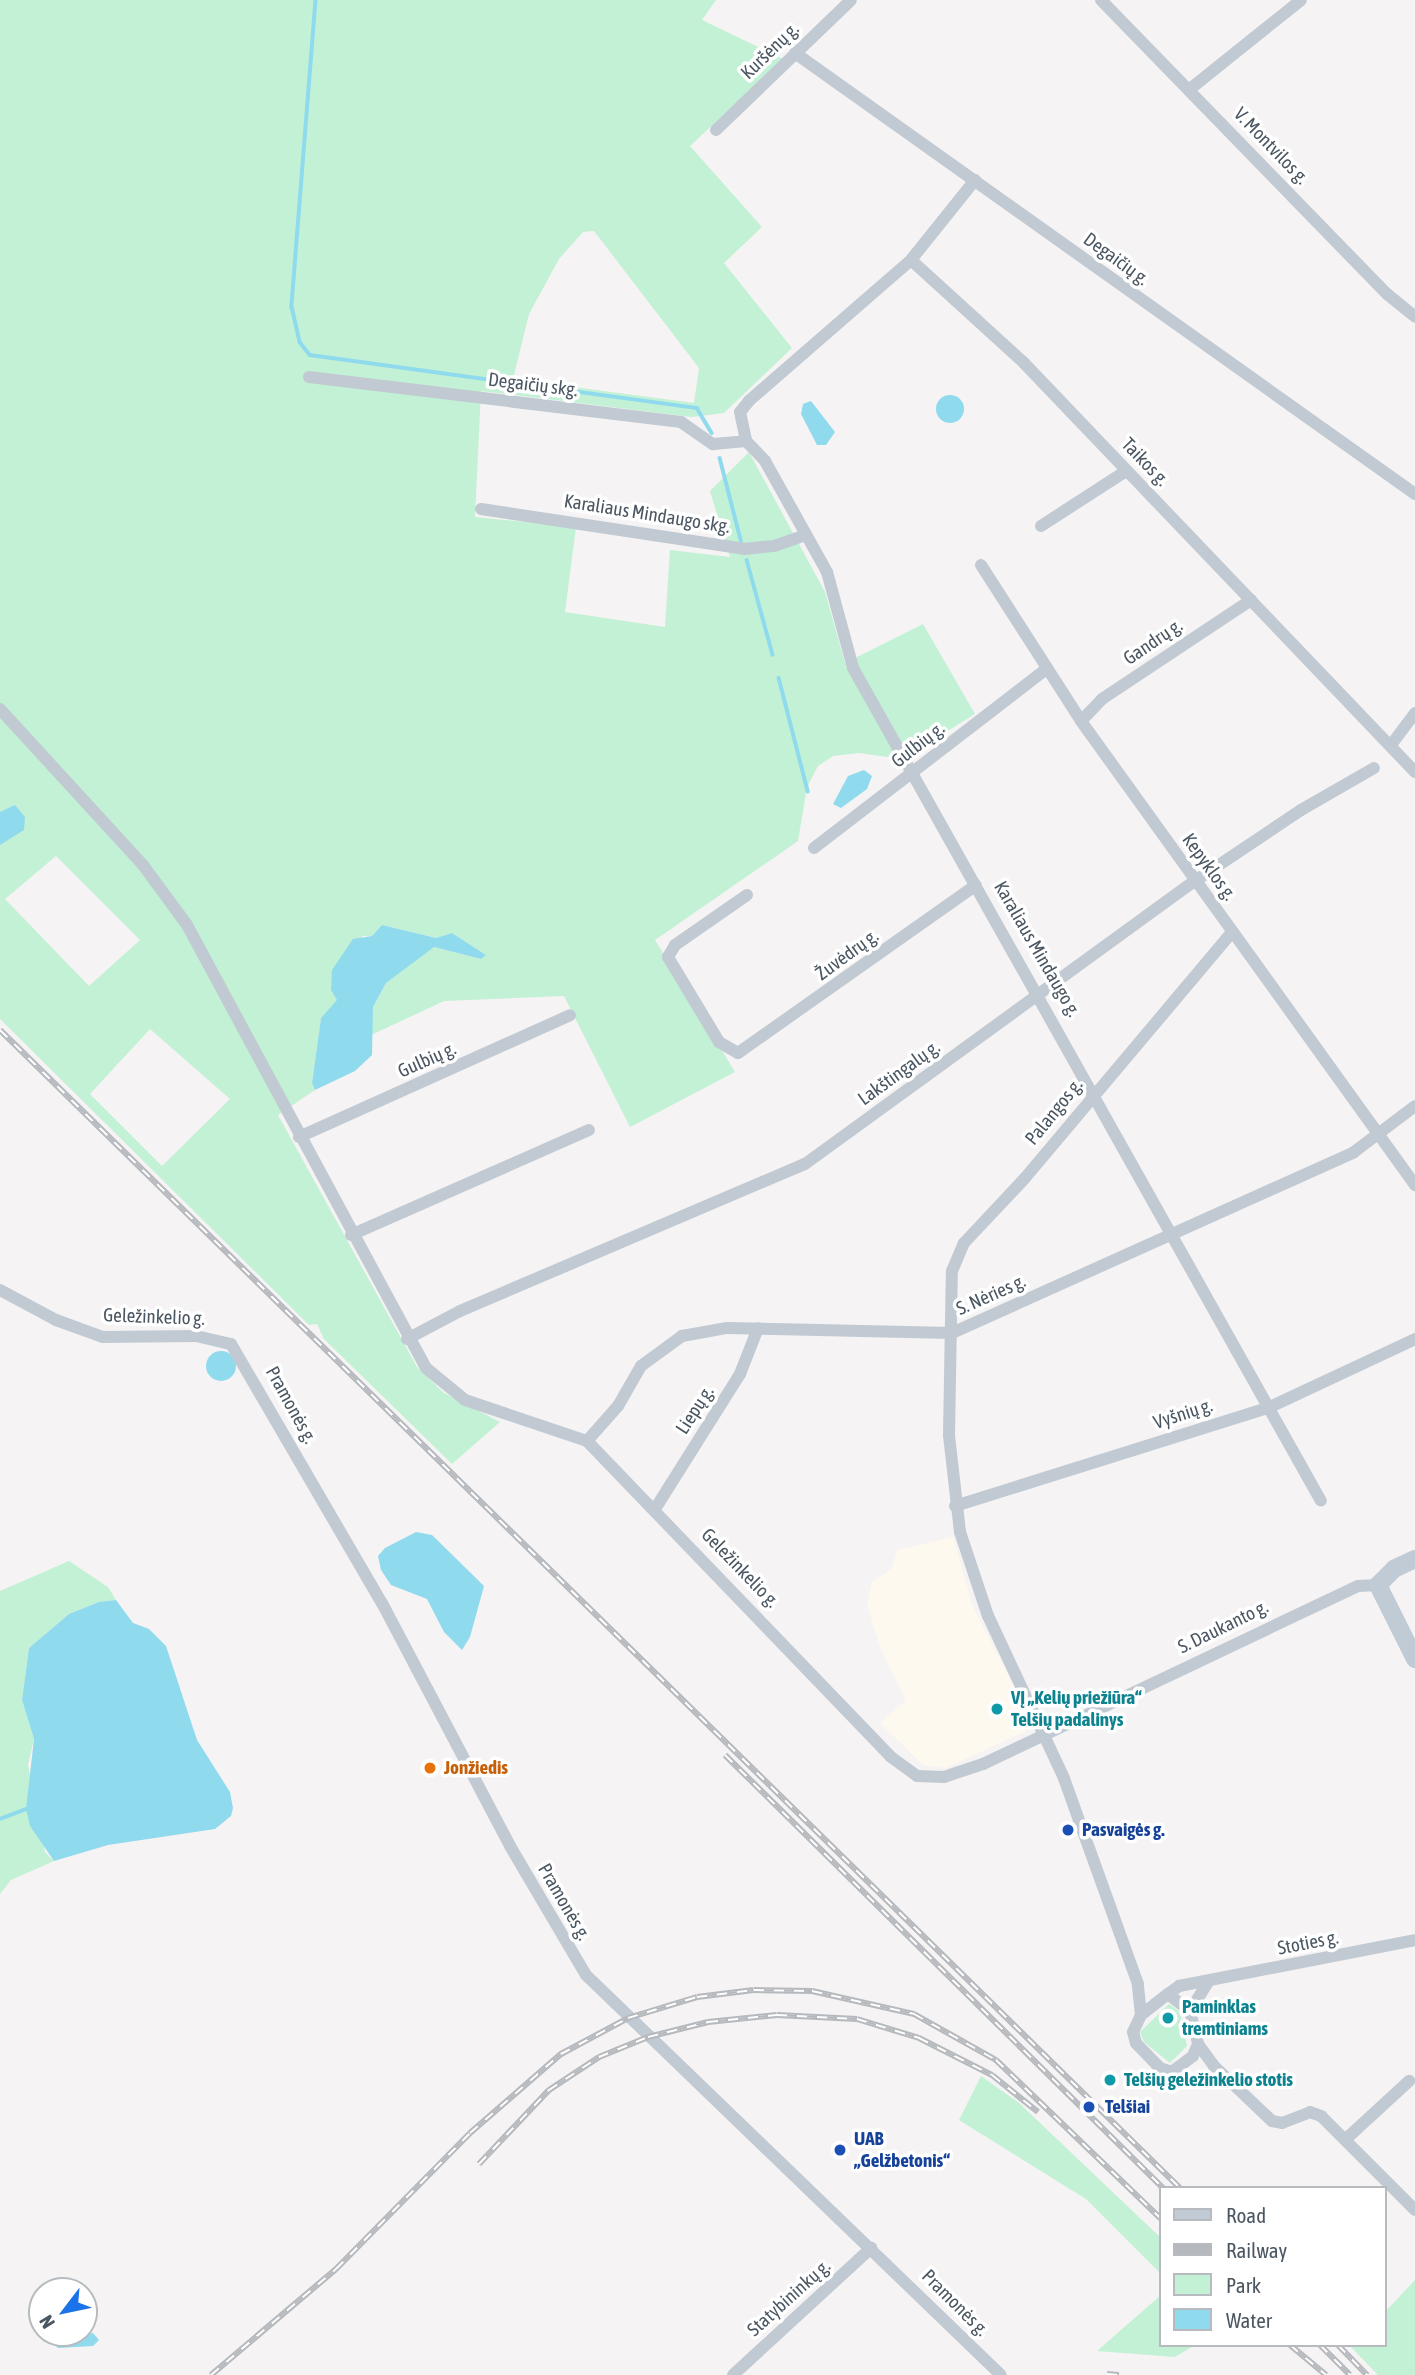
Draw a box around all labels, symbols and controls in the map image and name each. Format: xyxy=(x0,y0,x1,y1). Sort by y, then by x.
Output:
street label: Kuršėnų g. xyxy=(736,18,804,84)
street label: V. Montvilos g. xyxy=(1229,103,1313,189)
street label: Degaičių g. xyxy=(1079,228,1153,290)
street label: Degaičių skg. xyxy=(487,368,579,402)
street label: Taikos g. xyxy=(1117,433,1173,491)
street label: Karaliaus Mindaugo skg. xyxy=(562,490,732,538)
street label: Gandrų g. xyxy=(1119,614,1187,670)
street label: Gulbių g. xyxy=(887,717,949,773)
street label: Kepyklos g. xyxy=(1177,829,1241,905)
street label: Karaliaus Mindaugo g. xyxy=(989,877,1085,1021)
street label: Žuvėdrų g. xyxy=(811,925,883,985)
street label: Lakštingalų g. xyxy=(854,1036,944,1110)
street label: Gulbių g. xyxy=(395,1037,459,1083)
street label: Palangos g. xyxy=(1020,1074,1088,1150)
street label: S. Nėries g. xyxy=(953,1270,1029,1320)
street label: Geležinkelio g. xyxy=(103,1304,205,1330)
street label: Pramonės g. xyxy=(261,1362,321,1448)
street label: Liepų g. xyxy=(671,1382,719,1438)
street label: Vyšnių g. xyxy=(1151,1394,1215,1434)
street label: Geležinkelio g. xyxy=(696,1524,784,1612)
street label: S. Daukanto g. xyxy=(1174,1595,1272,1659)
place label: VĮ „Kelių priežiūra“ Telšių padalinys xyxy=(1011,1687,1142,1731)
marker: VĮ „Kelių priežiūra“ Telšių padalinys xyxy=(989,1701,1005,1717)
place label: Jonžiedis xyxy=(444,1757,508,1779)
marker: Jonžiedis xyxy=(422,1760,438,1776)
place label: Pasvaigės g. xyxy=(1082,1819,1165,1841)
marker: Pasvaigės g. xyxy=(1060,1822,1076,1838)
street label: Pramonės g. xyxy=(533,1860,595,1944)
street label: Stoties g. xyxy=(1276,1926,1340,1960)
place label: Paminklas tremtiniams xyxy=(1182,1996,1268,2040)
marker: Paminklas tremtiniams xyxy=(1160,2010,1176,2026)
place label: Telšių geležinkelio stotis xyxy=(1124,2069,1293,2091)
marker: Telšių geležinkelio stotis xyxy=(1102,2072,1118,2088)
place label: Telšiai xyxy=(1105,2096,1150,2118)
marker: Telšiai xyxy=(1079,2097,1099,2117)
place label: UAB „Gelžbetonis“ xyxy=(854,2128,950,2172)
marker: UAB „Gelžbetonis“ xyxy=(832,2142,848,2158)
legend xyxy=(1160,2186,1387,2347)
text: Road xyxy=(1226,2203,1266,2227)
text: Railway xyxy=(1226,2238,1287,2262)
street label: Statybininkų g. xyxy=(743,2255,835,2341)
street label: Pramonės g. xyxy=(917,2265,993,2341)
text: Park xyxy=(1226,2273,1261,2297)
north arrow xyxy=(28,2277,98,2347)
text: Water xyxy=(1226,2308,1272,2332)
text: N xyxy=(35,2311,59,2333)

